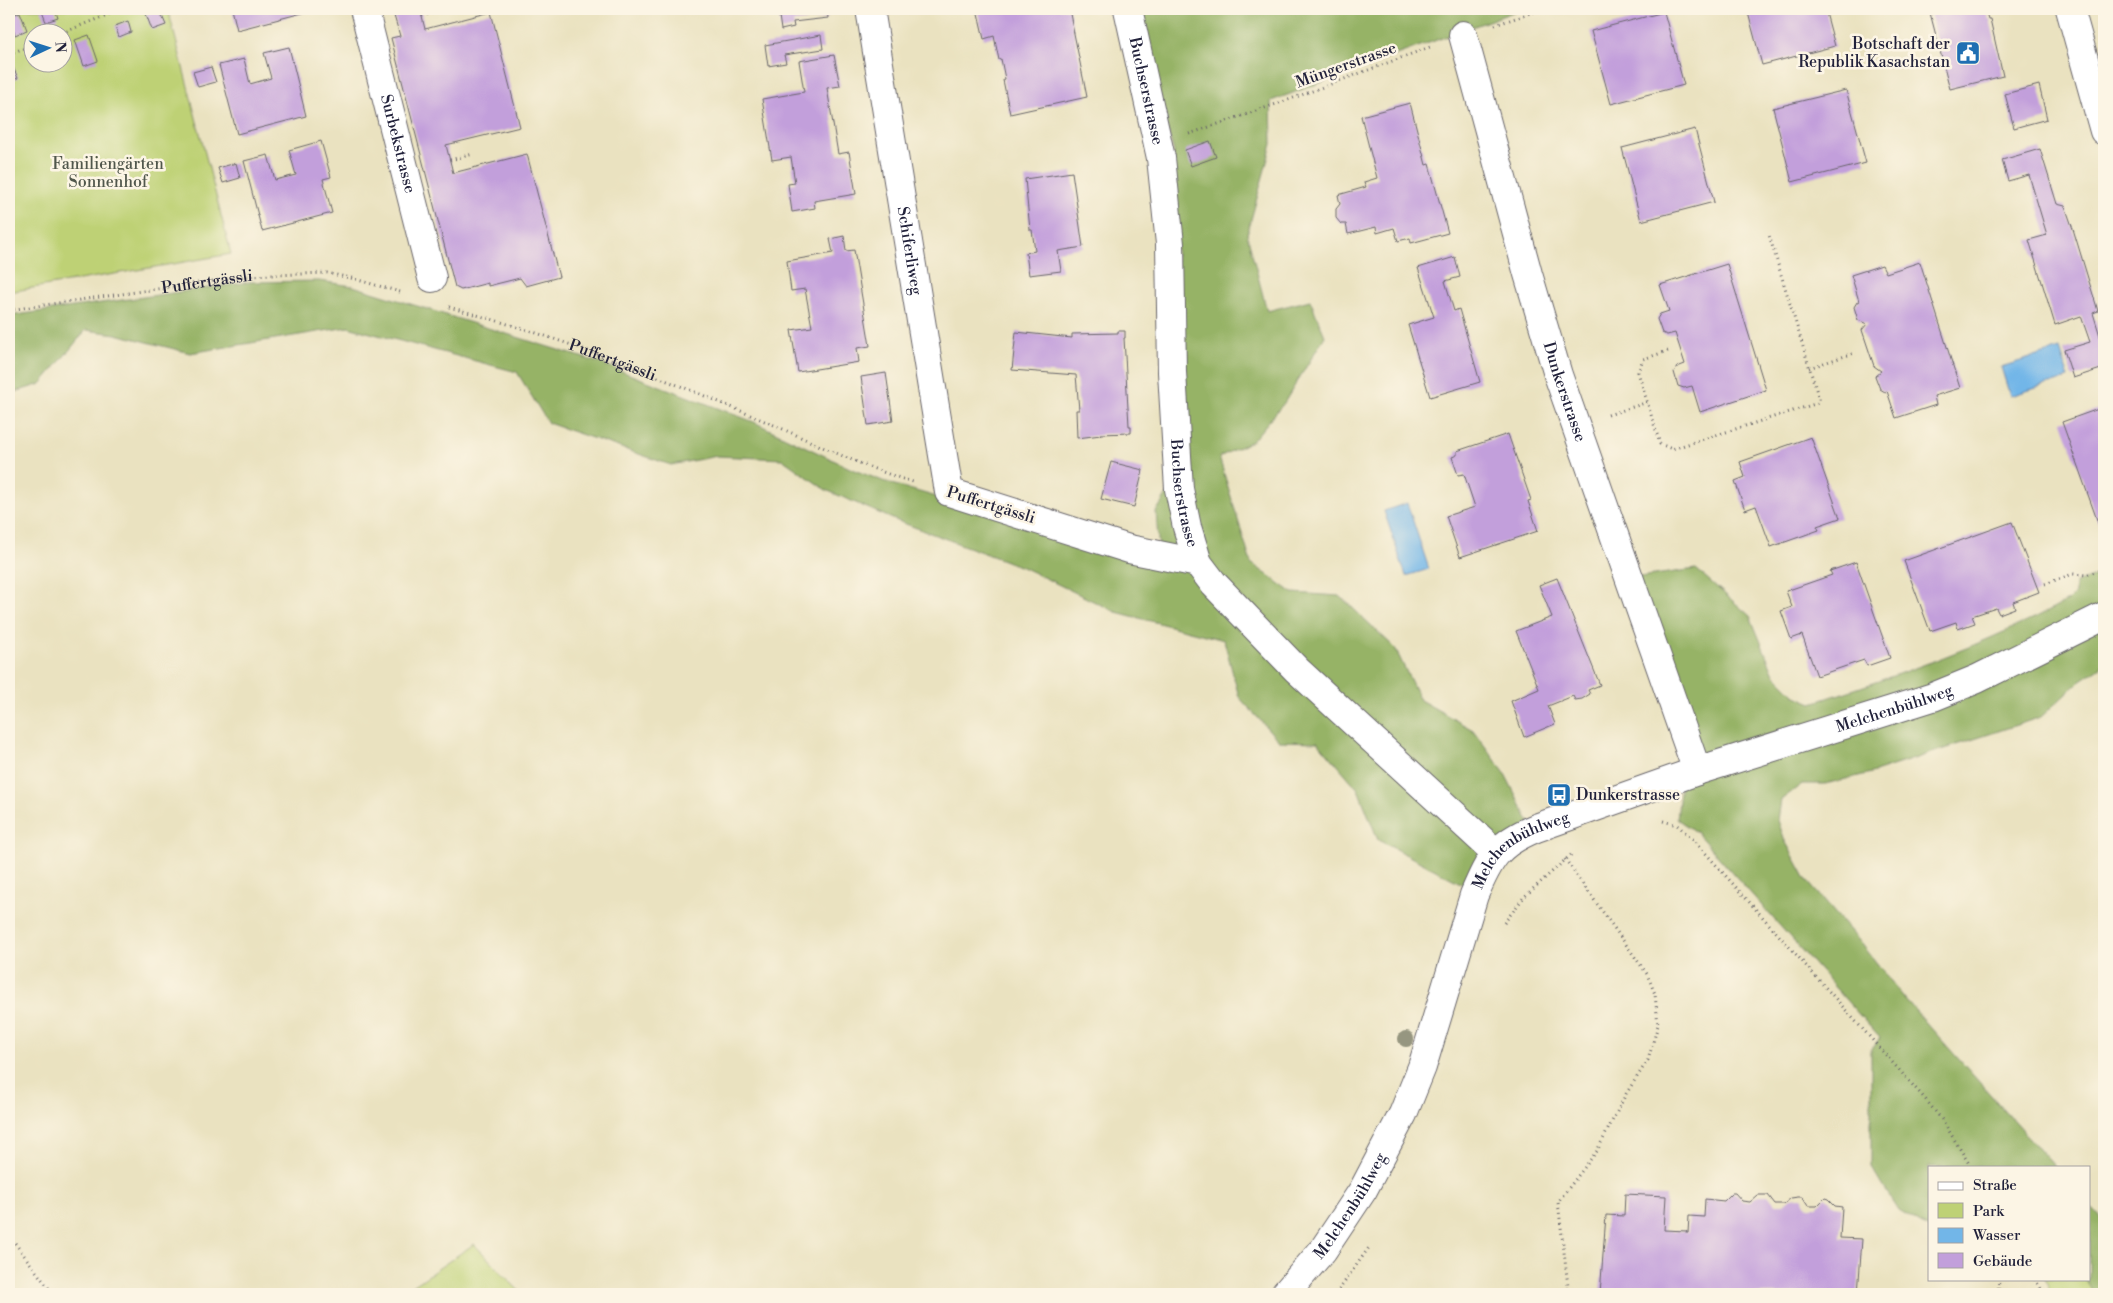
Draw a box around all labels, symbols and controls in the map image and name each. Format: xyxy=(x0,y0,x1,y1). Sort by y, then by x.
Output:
north arrow xyxy=(22,22,72,72)
street label: Buchserstrasse xyxy=(1124,34,1168,147)
place label: Botschaft der Republik Kasachstan xyxy=(1798,34,1950,72)
street label: Müngerstrasse xyxy=(1293,38,1399,92)
public building icon: Botschaft der Republik Kasachstan xyxy=(1955,40,1981,66)
text: N xyxy=(51,41,69,53)
street label: Surbekstrasse xyxy=(376,92,420,195)
park label: Familiengärten Sonnenhof xyxy=(52,154,164,192)
street label: Schiferliweg xyxy=(892,205,927,297)
street label: Puffertgässli xyxy=(160,266,253,298)
street label: Puffertgässli xyxy=(566,335,659,386)
street label: Dunkerstrasse xyxy=(1539,339,1591,444)
street label: Buchserstrasse xyxy=(1166,437,1203,550)
street label: Puffertgässli xyxy=(944,482,1038,528)
street label: Melchenbühlweg xyxy=(1833,680,1956,737)
bus stop icon: Dunkerstrasse xyxy=(1546,782,1572,808)
place label: Dunkerstrasse xyxy=(1576,785,1680,805)
street label: Melchenbühlweg xyxy=(1468,807,1573,892)
street label: Melchenbühlweg xyxy=(1309,1149,1391,1263)
legend xyxy=(1928,1166,2090,1280)
text: Straße xyxy=(1973,1176,2017,1195)
text: Park xyxy=(1973,1202,2005,1221)
text: Wasser xyxy=(1972,1226,2021,1245)
text: Gebäude xyxy=(1973,1252,2032,1271)

